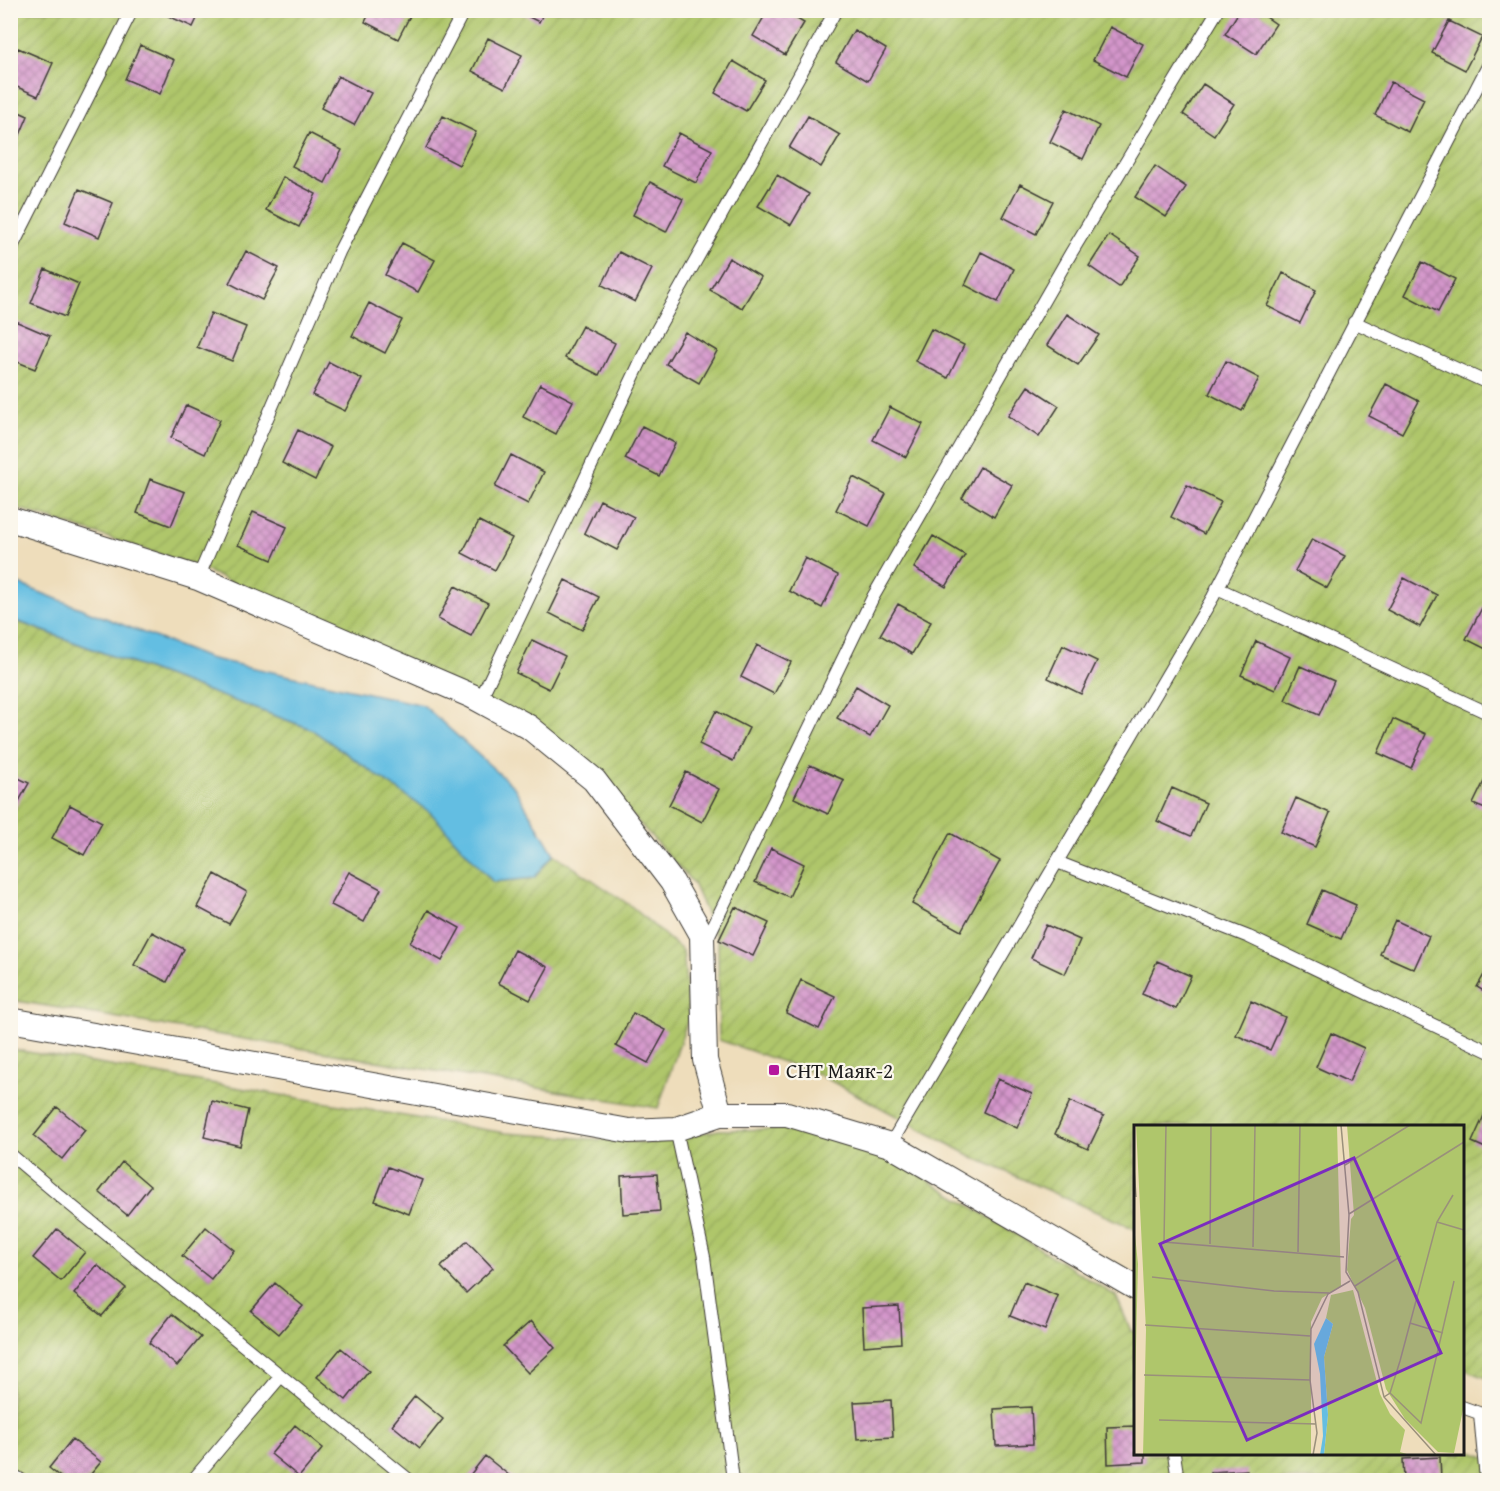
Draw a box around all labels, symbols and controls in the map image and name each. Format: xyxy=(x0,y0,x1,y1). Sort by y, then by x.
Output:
place label: СНТ Маяк-2 xyxy=(786,1055,893,1086)
marker: СНТ Маяк-2 xyxy=(767,1063,781,1077)
inset map xyxy=(1134,1125,1464,1455)

